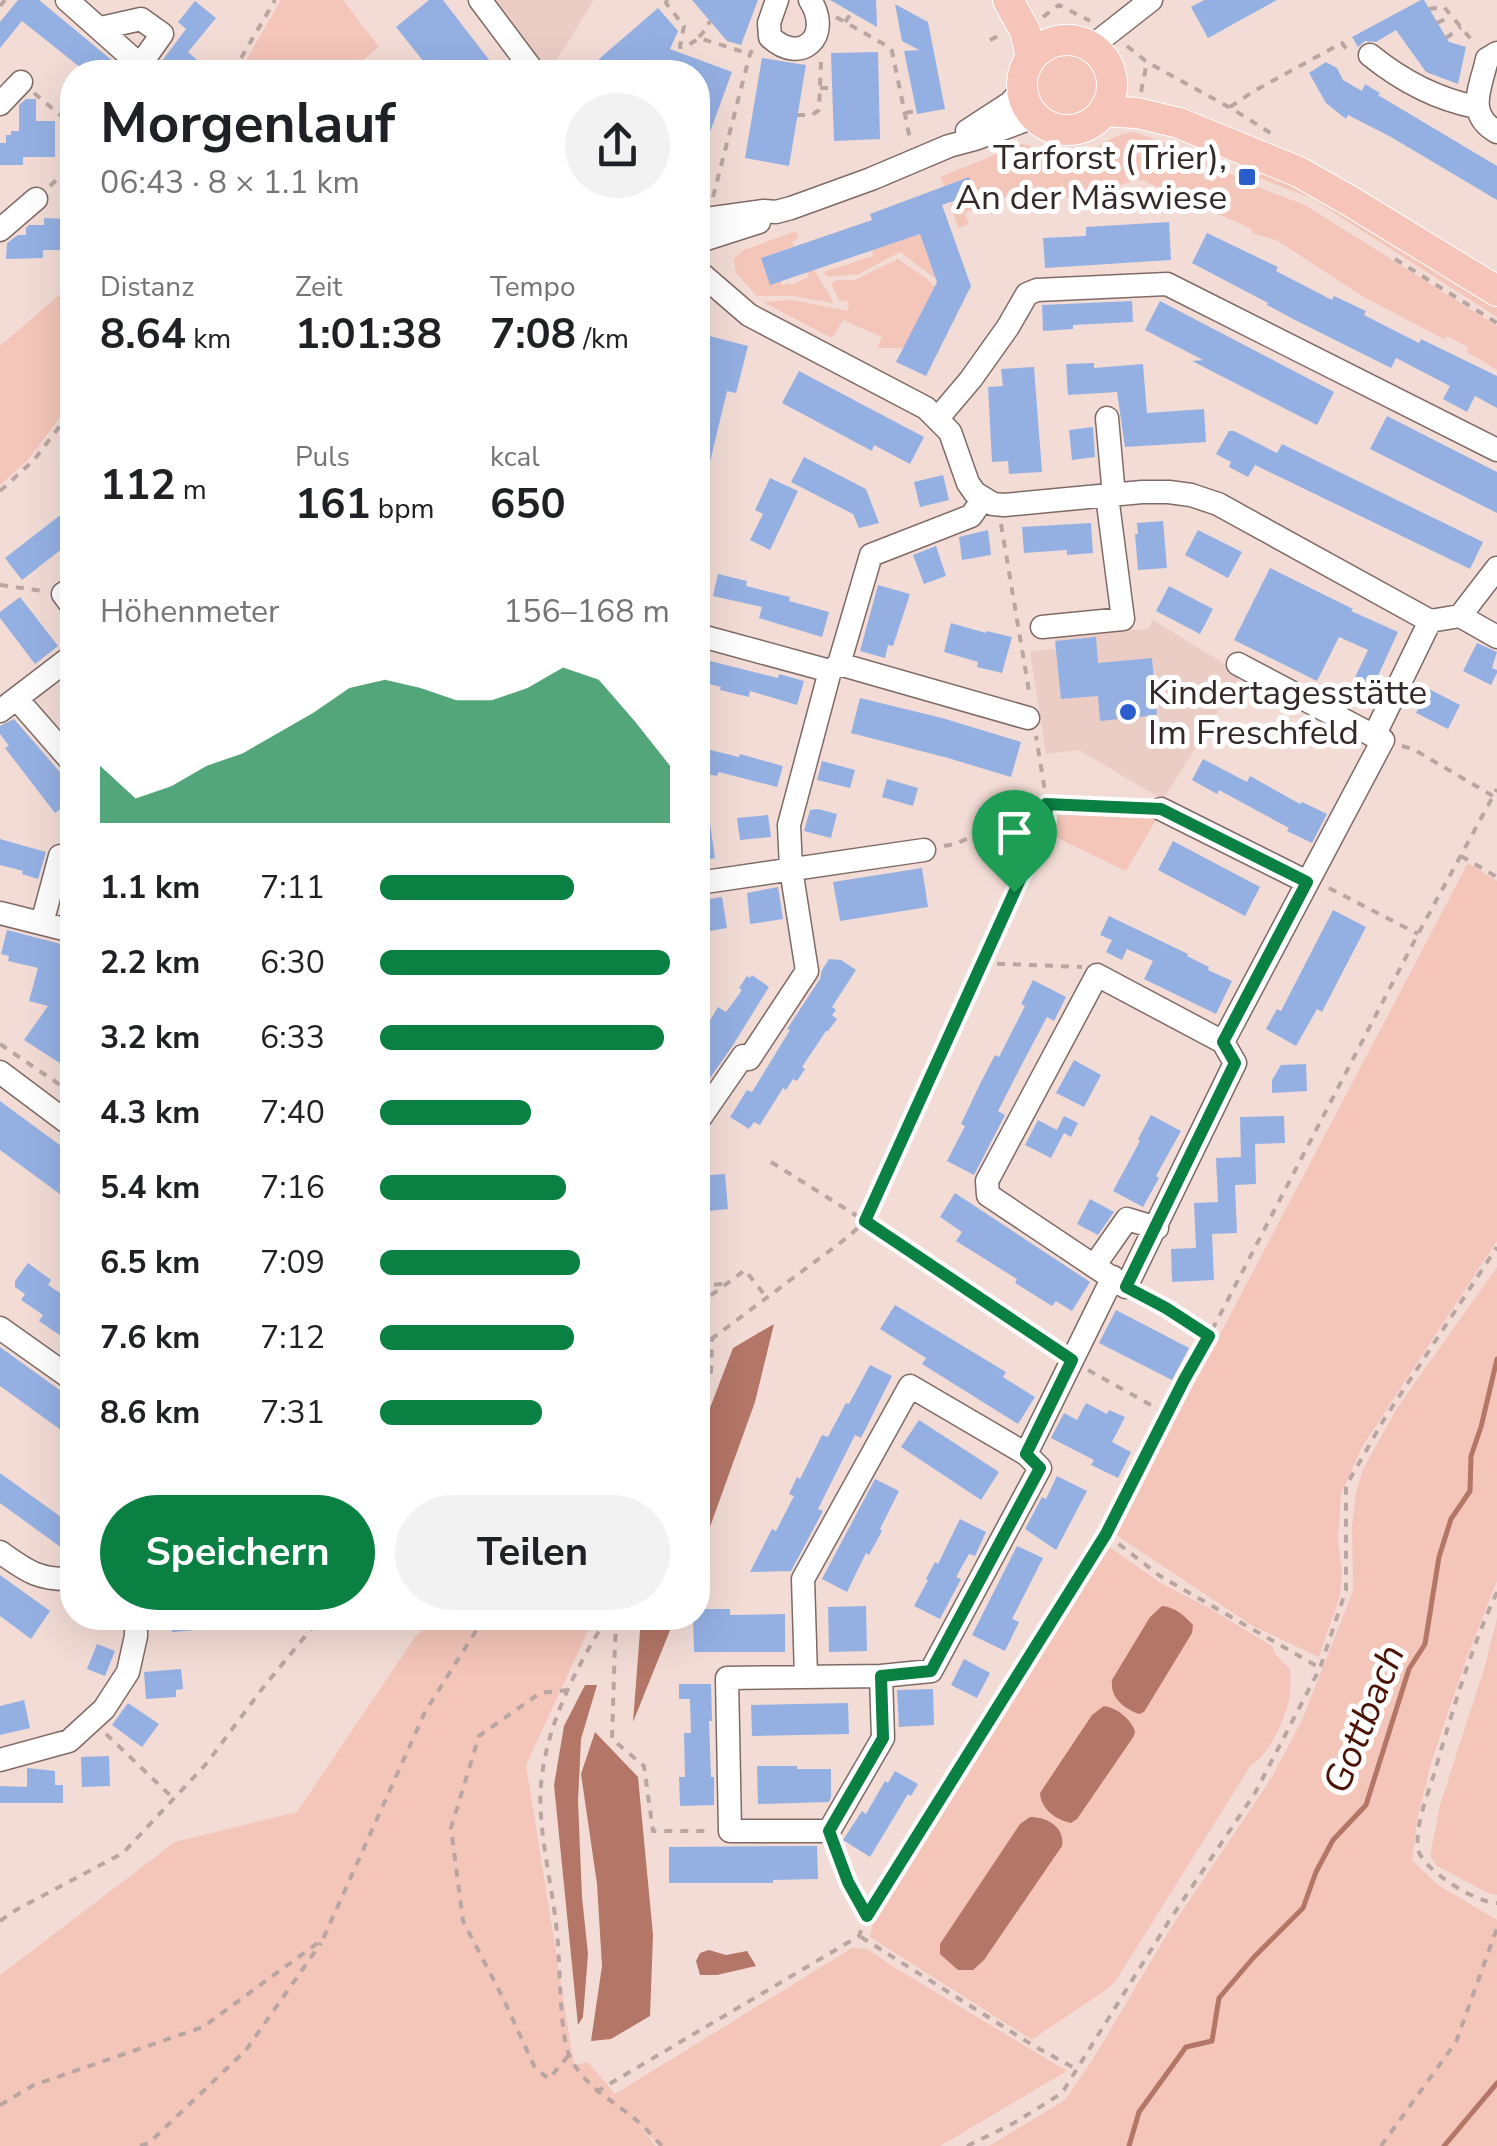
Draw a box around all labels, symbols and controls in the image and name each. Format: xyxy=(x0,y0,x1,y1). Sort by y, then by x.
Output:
text: Morgenlauf xyxy=(100,86,395,161)
button: share xyxy=(565,93,670,198)
place label: Tarforst (Trier), An der Mäswiese xyxy=(955,134,1227,221)
text: 06:43 · 8 × 1.1 km xyxy=(100,161,360,204)
marker: Tarforst (Trier), An der Mäswiese xyxy=(1236,166,1258,188)
text: Distanz xyxy=(100,268,194,306)
text: Zeit xyxy=(295,268,342,306)
text: Tempo xyxy=(490,268,575,306)
text: 8.64 xyxy=(100,306,186,363)
text: 1:01:38 xyxy=(295,306,442,363)
text: 7:08 xyxy=(490,306,576,363)
text: km xyxy=(186,320,231,358)
text: /km xyxy=(576,320,629,358)
text: Puls xyxy=(295,438,350,476)
text: kcal xyxy=(490,438,540,476)
text: 112 xyxy=(100,457,176,514)
text: m xyxy=(176,471,207,509)
text: 161 xyxy=(295,476,371,533)
text: 650 xyxy=(490,476,566,533)
text: bpm xyxy=(371,490,434,528)
text: Höhenmeter xyxy=(100,590,279,633)
text: 156–168 m xyxy=(503,590,670,633)
place label: Kindertagesstätte Im Freschfeld xyxy=(1148,669,1427,756)
marker: Kindertagesstätte Im Freschfeld xyxy=(1117,701,1139,723)
pin xyxy=(972,790,1057,893)
icon: arrive xyxy=(987,805,1042,860)
text: 1.1 km xyxy=(100,866,200,909)
text: 7:11 xyxy=(260,866,325,909)
text: 2.2 km xyxy=(100,941,200,984)
text: 6:30 xyxy=(260,941,325,984)
text: 3.2 km xyxy=(100,1016,200,1059)
text: 6:33 xyxy=(260,1016,325,1059)
text: 4.3 km xyxy=(100,1091,200,1134)
text: 7:40 xyxy=(260,1091,325,1134)
text: 5.4 km xyxy=(100,1166,200,1209)
text: 7:16 xyxy=(260,1166,325,1209)
text: 6.5 km xyxy=(100,1241,200,1284)
text: 7:09 xyxy=(260,1241,325,1284)
text: 7.6 km xyxy=(100,1316,200,1359)
text: 7:12 xyxy=(260,1316,325,1359)
text: 8.6 km xyxy=(100,1391,200,1434)
text: 7:31 xyxy=(260,1391,325,1434)
button: Speichern xyxy=(100,1495,375,1610)
button: Teilen xyxy=(395,1495,670,1610)
water label: Gottbach xyxy=(1311,1637,1417,1801)

